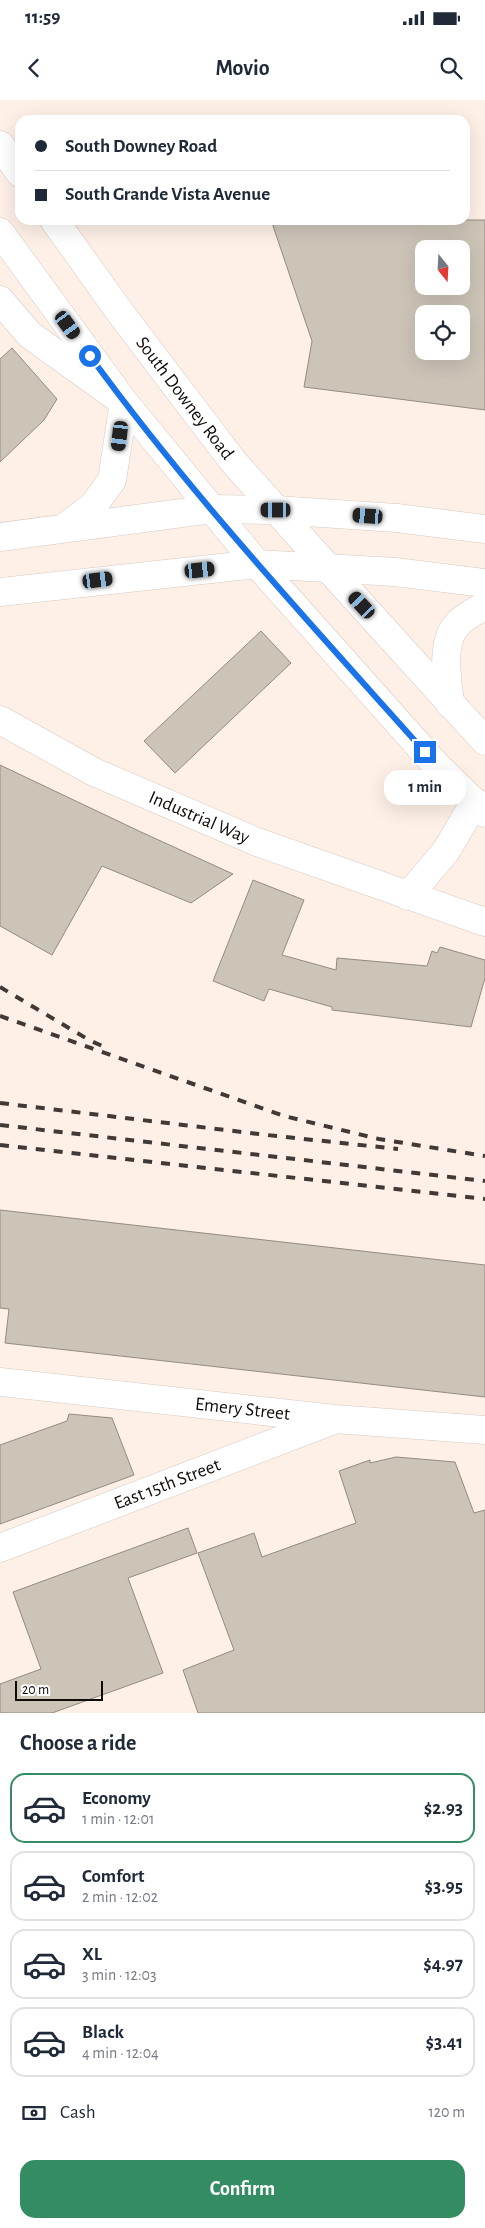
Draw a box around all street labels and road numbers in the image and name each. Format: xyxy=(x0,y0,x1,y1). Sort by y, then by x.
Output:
street label: South Downey Road xyxy=(132,333,238,463)
street label: Industrial Way xyxy=(146,787,252,847)
street label: Emery Street xyxy=(194,1394,291,1423)
street label: East 15th Street xyxy=(111,1455,223,1513)

